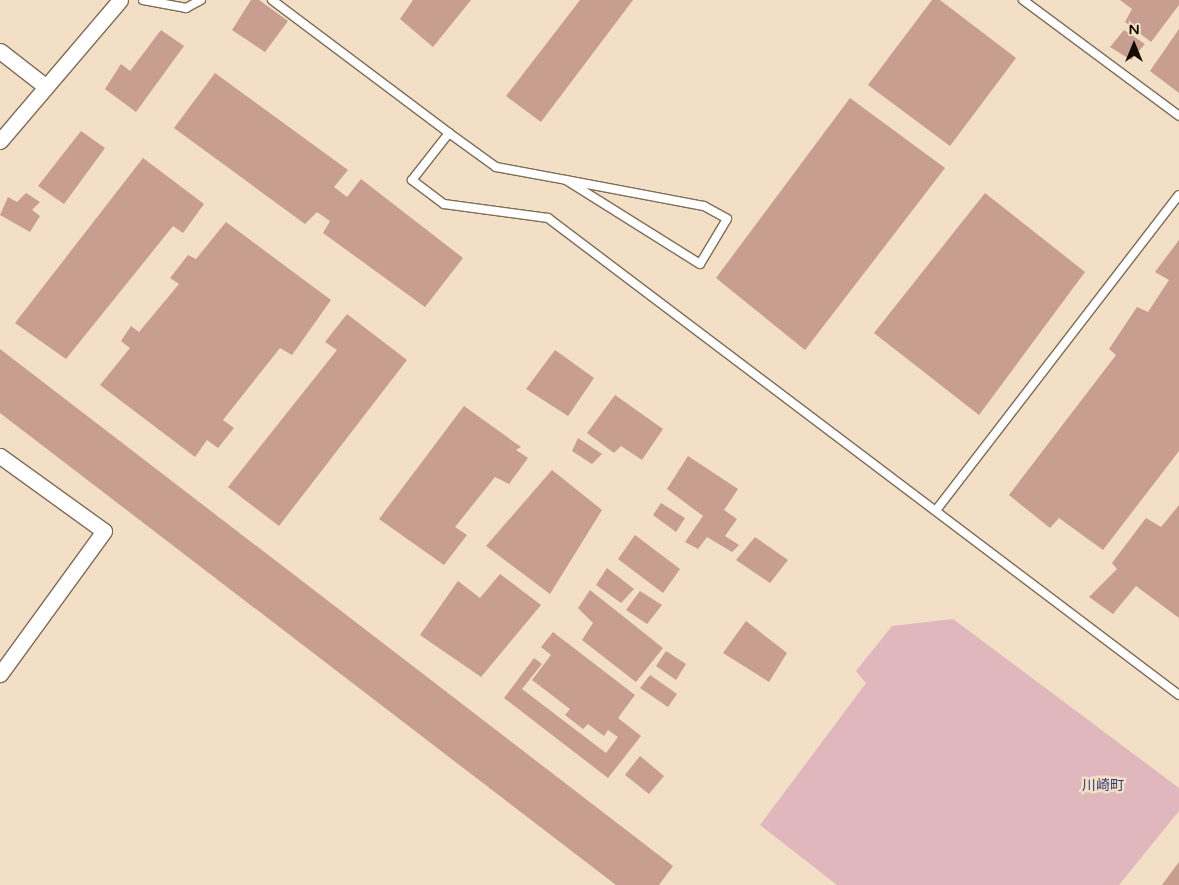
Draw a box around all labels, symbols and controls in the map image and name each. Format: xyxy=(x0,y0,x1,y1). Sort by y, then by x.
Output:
north arrow xyxy=(1109,20,1159,70)
text: N xyxy=(1128,21,1140,38)
district label: 川崎町 xyxy=(1082,778,1124,794)

